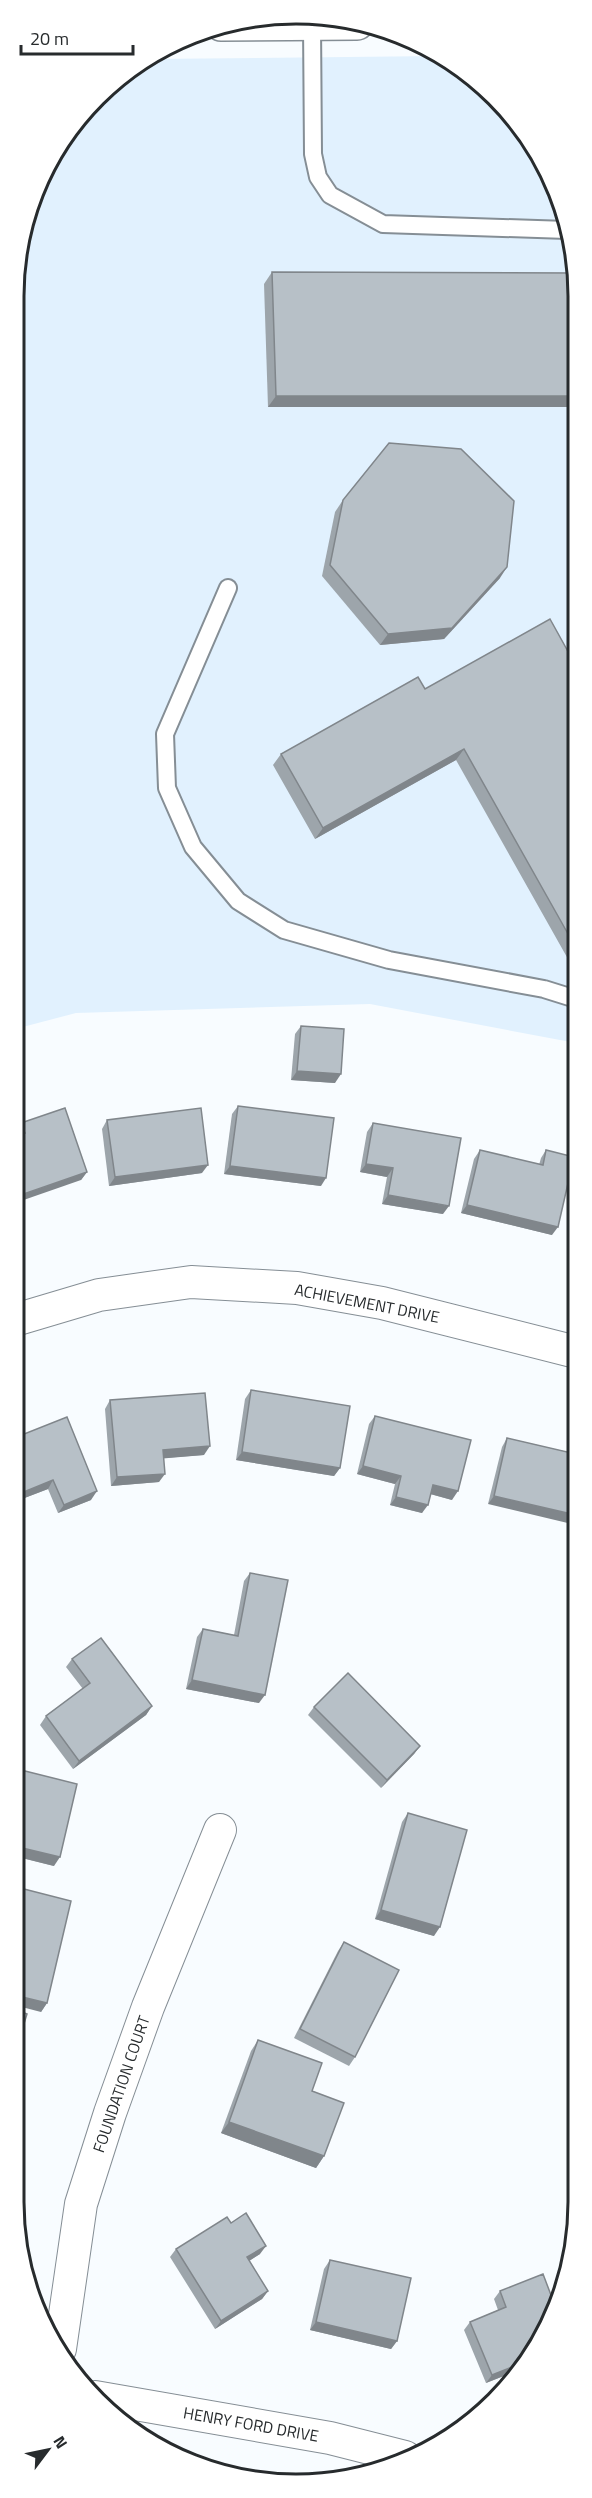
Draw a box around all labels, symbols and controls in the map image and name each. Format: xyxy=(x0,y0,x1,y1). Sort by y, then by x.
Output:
scale bar xyxy=(21,18,134,56)
text: 20 m xyxy=(30,25,69,52)
street label: ACHIEVEMENT DRIVE xyxy=(293,1277,442,1329)
street label: FOUNDATION COURT xyxy=(86,2012,156,2156)
street label: HENRY FORD DRIVE xyxy=(182,2400,321,2448)
north arrow xyxy=(18,2420,78,2480)
text: N xyxy=(48,2431,74,2453)

